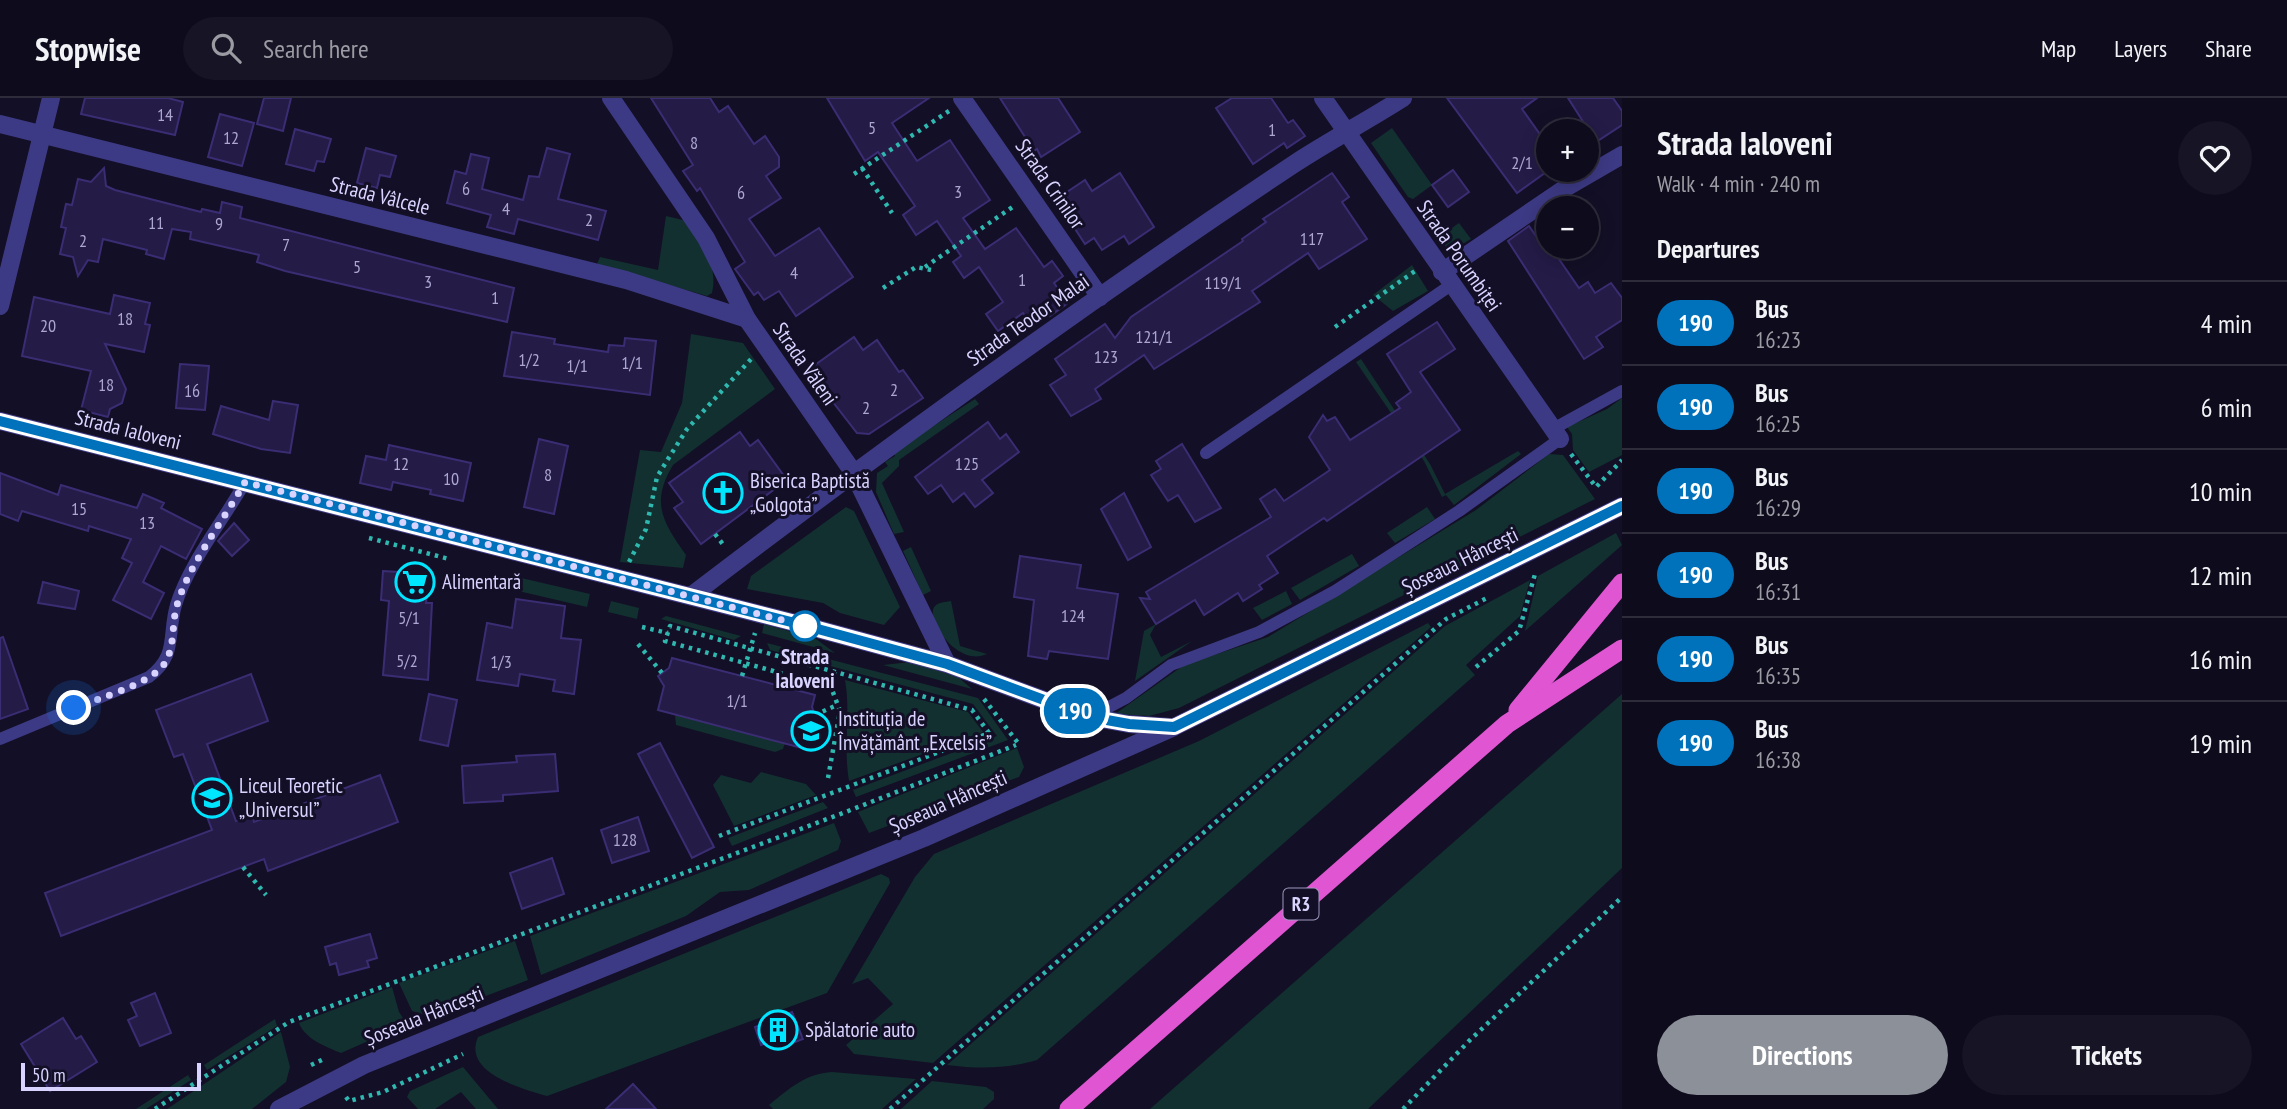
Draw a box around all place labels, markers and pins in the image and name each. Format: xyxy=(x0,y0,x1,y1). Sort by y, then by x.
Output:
place label: Biserica Baptistă „Golgota” xyxy=(750,467,870,518)
church icon: Biserica Baptistă „Golgota” xyxy=(702,472,744,514)
supermarket icon: Alimentară xyxy=(394,561,436,603)
place label: Alimentară xyxy=(442,568,521,595)
marker: Strada Ialoveni xyxy=(790,611,820,641)
place label: Strada Ialoveni xyxy=(775,643,835,694)
place label: Instituția de Învățământ „Excelsis” xyxy=(837,705,992,756)
school or university icon: Instituția de Învățământ „Excelsis” xyxy=(790,710,832,752)
place label: Liceul Teoretic „Universul” xyxy=(239,772,344,823)
school or university icon: Liceul Teoretic „Universul” xyxy=(191,777,233,819)
building icon: Spălatorie auto xyxy=(757,1009,799,1051)
place label: Spălatorie auto xyxy=(805,1016,915,1043)

